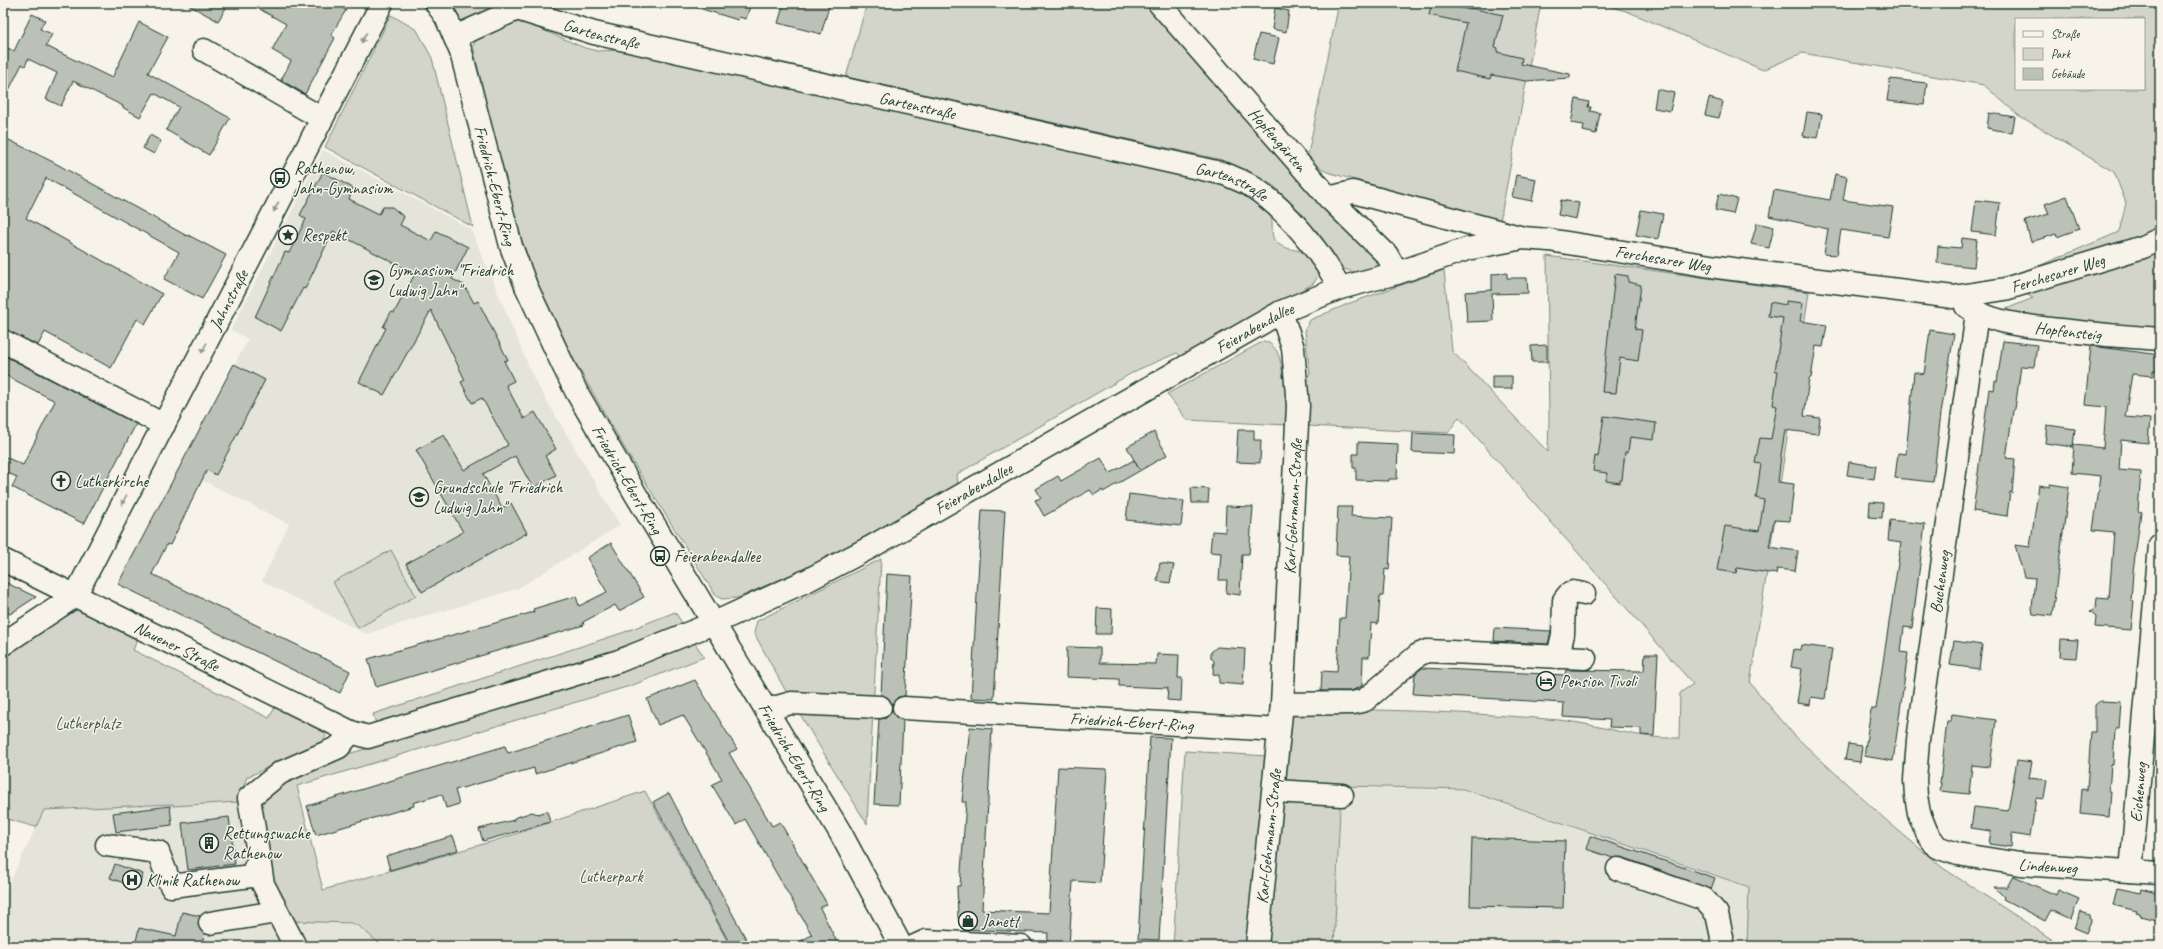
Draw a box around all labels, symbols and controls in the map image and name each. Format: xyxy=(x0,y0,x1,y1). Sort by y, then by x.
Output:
street label: Gartenstraße xyxy=(561,14,643,54)
legend xyxy=(2015,18,2145,90)
text: Straße xyxy=(2051,26,2080,42)
one-way arrow xyxy=(360,32,367,43)
text: Park xyxy=(2051,46,2072,62)
text: Gebäude xyxy=(2051,66,2085,82)
street label: Gartenstraße xyxy=(877,87,959,124)
street label: Hopfengärten xyxy=(1244,103,1313,177)
street label: Friedrich-Ebert-Ring xyxy=(470,123,521,249)
street label: Gartenstraße xyxy=(1193,157,1274,206)
place label: Rathenow, Jahn-Gymnasium xyxy=(293,158,394,199)
bus stop icon: Rathenow, Jahn-Gymnasium xyxy=(269,167,291,189)
one-way arrow xyxy=(273,201,279,213)
place icon: Respekt xyxy=(277,224,299,246)
place label: Respekt xyxy=(302,225,348,246)
street label: Ferchesarer Weg xyxy=(1614,240,1714,277)
street label: Ferchesarer Weg xyxy=(2008,249,2108,297)
place label: Gymnasium "Friedrich Ludwig Jahn" xyxy=(388,260,515,301)
street label: Jahnstraße xyxy=(204,265,253,334)
school or university icon: Gymnasium "Friedrich Ludwig Jahn" xyxy=(363,269,385,291)
street label: Feierabendallee xyxy=(1212,297,1298,358)
street label: Hopfensteig xyxy=(2034,317,2103,345)
one-way arrow xyxy=(201,342,207,354)
street label: Friedrich-Ebert-Ring xyxy=(587,421,669,540)
street label: Karl-Gehrmann-Straße xyxy=(1278,437,1307,575)
street label: Feierabendallee xyxy=(931,457,1017,519)
church icon: Lutherkirche xyxy=(50,470,72,492)
place label: Lutherkirche xyxy=(75,471,150,492)
place label: Grundschule "Friedrich Ludwig Jahn" xyxy=(433,477,564,518)
school or university icon: Grundschule "Friedrich Ludwig Jahn" xyxy=(408,486,430,508)
one-way arrow xyxy=(121,494,128,506)
bus stop icon: Feierabendallee xyxy=(649,545,671,567)
place label: Feierabendallee xyxy=(674,546,762,567)
street label: Buchenweg xyxy=(1925,548,1955,614)
street label: Nauener Straße xyxy=(131,616,224,676)
hotel icon: Pension Tivoli xyxy=(1535,670,1557,692)
place label: Pension Tivoli xyxy=(1560,671,1639,692)
street label: Friedrich-Ebert-Ring xyxy=(754,699,836,817)
street label: Friedrich-Ebert-Ring xyxy=(1070,707,1196,736)
park label: Lutherplatz xyxy=(55,713,122,734)
street label: Eichenweg xyxy=(2125,760,2151,823)
street label: Karl-Gehrmann-Straße xyxy=(1251,767,1286,905)
place label: Rettungswache Rathenow xyxy=(223,823,311,864)
building icon: Rettungswache Rathenow xyxy=(198,832,220,854)
street label: Lindenweg xyxy=(2018,853,2080,878)
park label: Lutherpark xyxy=(579,866,645,887)
hospital icon: Klinik Rathenow xyxy=(121,869,143,891)
place label: Klinik Rathenow xyxy=(146,870,240,891)
shop icon: Janett xyxy=(957,910,979,932)
place label: Janett xyxy=(981,911,1021,932)

